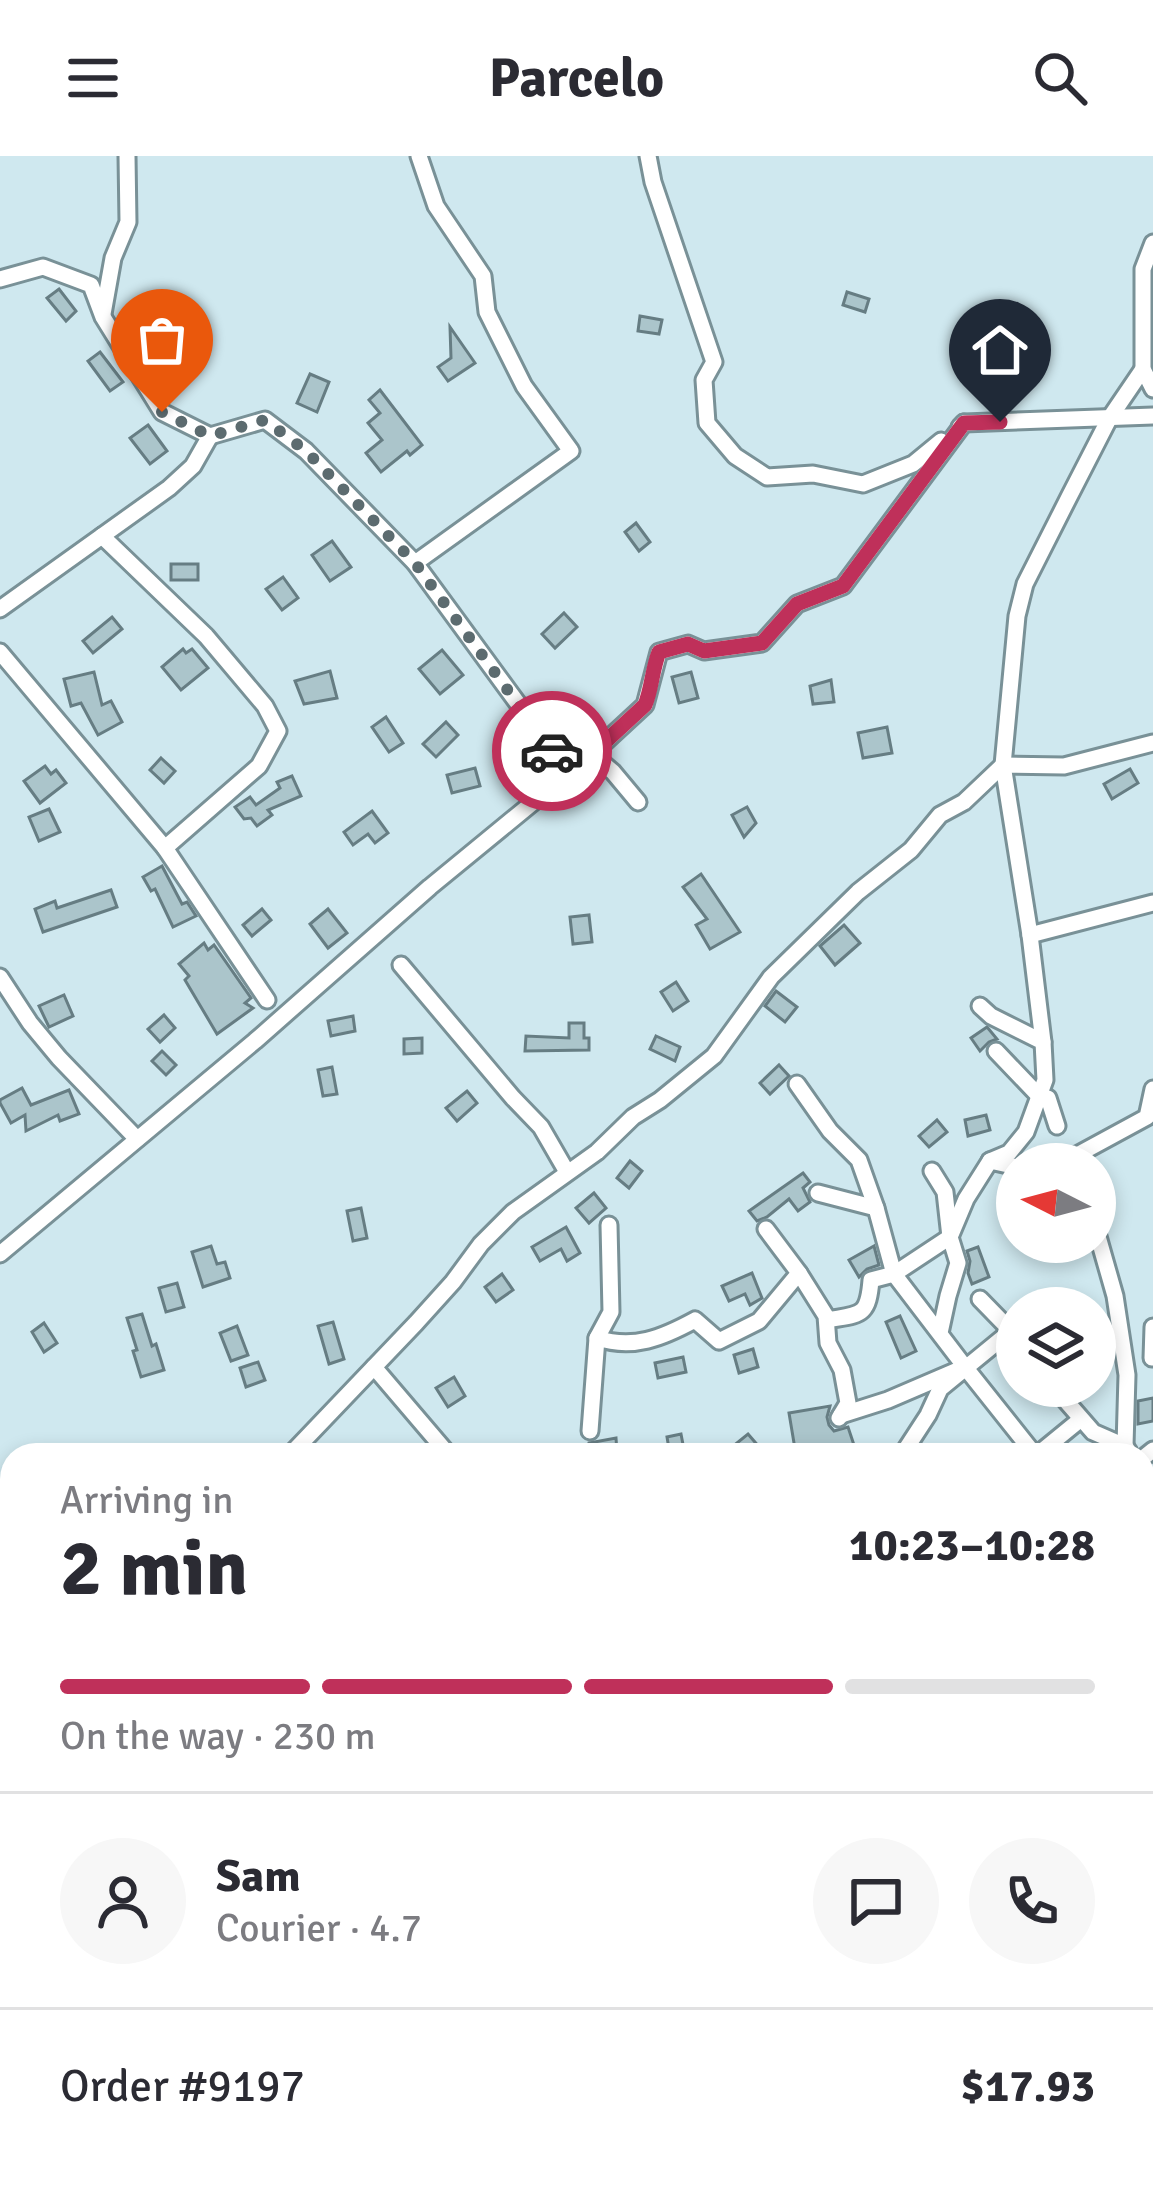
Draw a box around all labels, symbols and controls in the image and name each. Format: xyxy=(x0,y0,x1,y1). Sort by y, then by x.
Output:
icon: menu xyxy=(60,45,126,111)
text: Parcelo xyxy=(489,45,664,112)
icon: search xyxy=(1027,45,1093,111)
pin xyxy=(111,289,213,412)
pin xyxy=(949,299,1051,422)
icon: bag xyxy=(129,307,195,373)
icon: home xyxy=(967,317,1033,383)
courier xyxy=(492,691,612,811)
icon: car xyxy=(519,718,585,784)
north arrow xyxy=(996,1143,1116,1263)
map controls xyxy=(996,1143,1116,1407)
button: layers xyxy=(996,1287,1116,1407)
text: Arriving in xyxy=(60,1476,234,1524)
text: 10:23–10:28 xyxy=(849,1518,1095,1573)
text: 2 min xyxy=(60,1521,248,1617)
text: On the way · 230 m xyxy=(60,1712,376,1760)
button: person xyxy=(60,1838,186,1964)
button: chat xyxy=(813,1838,939,1964)
button: phone xyxy=(969,1838,1095,1964)
text: Sam xyxy=(216,1849,301,1904)
text: Courier · 4.7 xyxy=(216,1904,422,1952)
text: Order #9197 xyxy=(60,2059,305,2114)
text: $17.93 xyxy=(961,2059,1095,2114)

